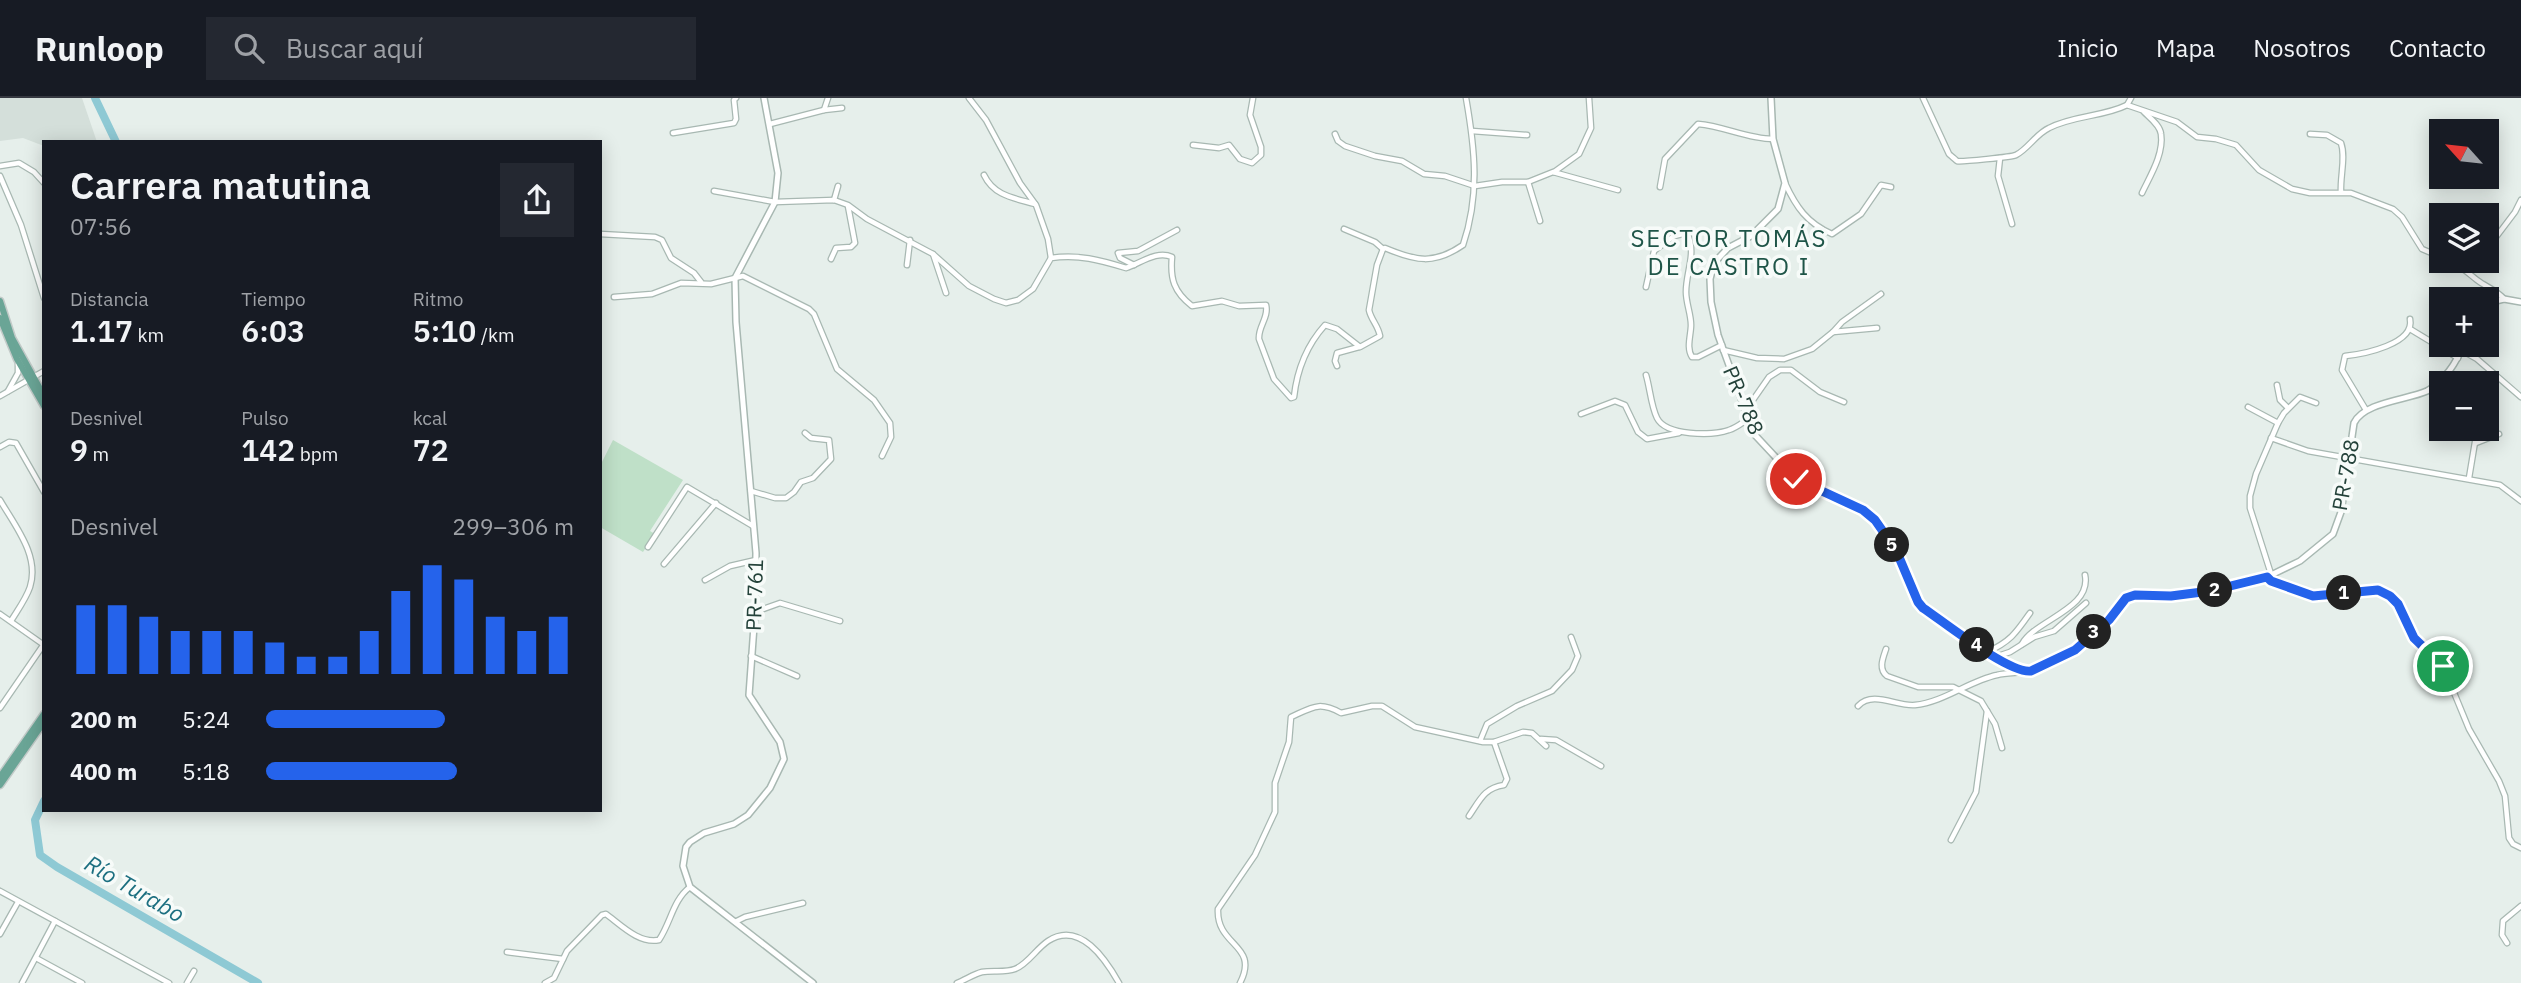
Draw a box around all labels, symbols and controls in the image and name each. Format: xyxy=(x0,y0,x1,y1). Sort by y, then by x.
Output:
search box xyxy=(206,17,696,80)
text: Runloop xyxy=(35,27,164,70)
icon: search xyxy=(230,29,268,67)
text: Buscar aquí xyxy=(286,31,423,65)
text: Inicio xyxy=(2057,32,2118,64)
text: Mapa xyxy=(2156,32,2215,64)
text: Nosotros xyxy=(2253,32,2351,64)
text: Contacto xyxy=(2389,32,2486,64)
north arrow xyxy=(2429,119,2499,189)
map controls xyxy=(2429,119,2499,441)
text: Carrera matutina xyxy=(70,160,371,209)
button: share xyxy=(500,163,574,237)
button: layers xyxy=(2429,203,2499,273)
text: 07:56 xyxy=(70,211,132,241)
district label: SECTOR TOMÁS DE CASTRO I xyxy=(1630,222,1828,282)
text: Distancia xyxy=(70,287,149,311)
text: Tiempo xyxy=(241,287,306,311)
text: Ritmo xyxy=(413,287,463,311)
button: + xyxy=(2429,287,2499,357)
text: 1.17 xyxy=(70,311,133,350)
text: 6:03 xyxy=(241,311,305,350)
text: 5:10 xyxy=(413,311,476,350)
text: km xyxy=(133,323,164,347)
text: /km xyxy=(476,323,515,347)
street label: PR-788 xyxy=(1717,361,1771,439)
button: − xyxy=(2429,371,2499,441)
text: Desnivel xyxy=(70,406,143,430)
text: Pulso xyxy=(241,406,289,430)
text: kcal xyxy=(413,406,447,430)
text: 9 xyxy=(70,430,88,469)
text: 142 xyxy=(241,430,295,469)
text: 72 xyxy=(413,430,449,469)
street label: PR-788 xyxy=(2325,437,2365,513)
text: m xyxy=(88,442,109,466)
text: bpm xyxy=(295,442,338,466)
pin xyxy=(1766,449,1826,509)
icon: check xyxy=(1777,460,1815,498)
text: Desnivel xyxy=(70,511,158,541)
text: 299–306 m xyxy=(452,511,574,541)
pin: 5 xyxy=(1874,528,1910,562)
text: 5 xyxy=(1886,532,1897,556)
street label: PR-761 xyxy=(739,559,769,631)
pin: 2 xyxy=(2198,573,2232,608)
pin: 1 xyxy=(2326,575,2362,610)
text: 2 xyxy=(2209,577,2220,601)
text: 1 xyxy=(2338,580,2349,604)
pin: 3 xyxy=(2076,614,2112,650)
text: 3 xyxy=(2088,619,2099,643)
pin: 4 xyxy=(1960,628,1994,662)
text: 4 xyxy=(1971,632,1982,656)
pin xyxy=(2413,636,2473,696)
icon: arrive xyxy=(2424,647,2462,685)
text: 200 m xyxy=(70,704,137,734)
text: 5:24 xyxy=(182,704,230,734)
text: 400 m xyxy=(70,756,137,786)
text: 5:18 xyxy=(182,756,230,786)
water label: Río Turabo xyxy=(80,847,190,929)

